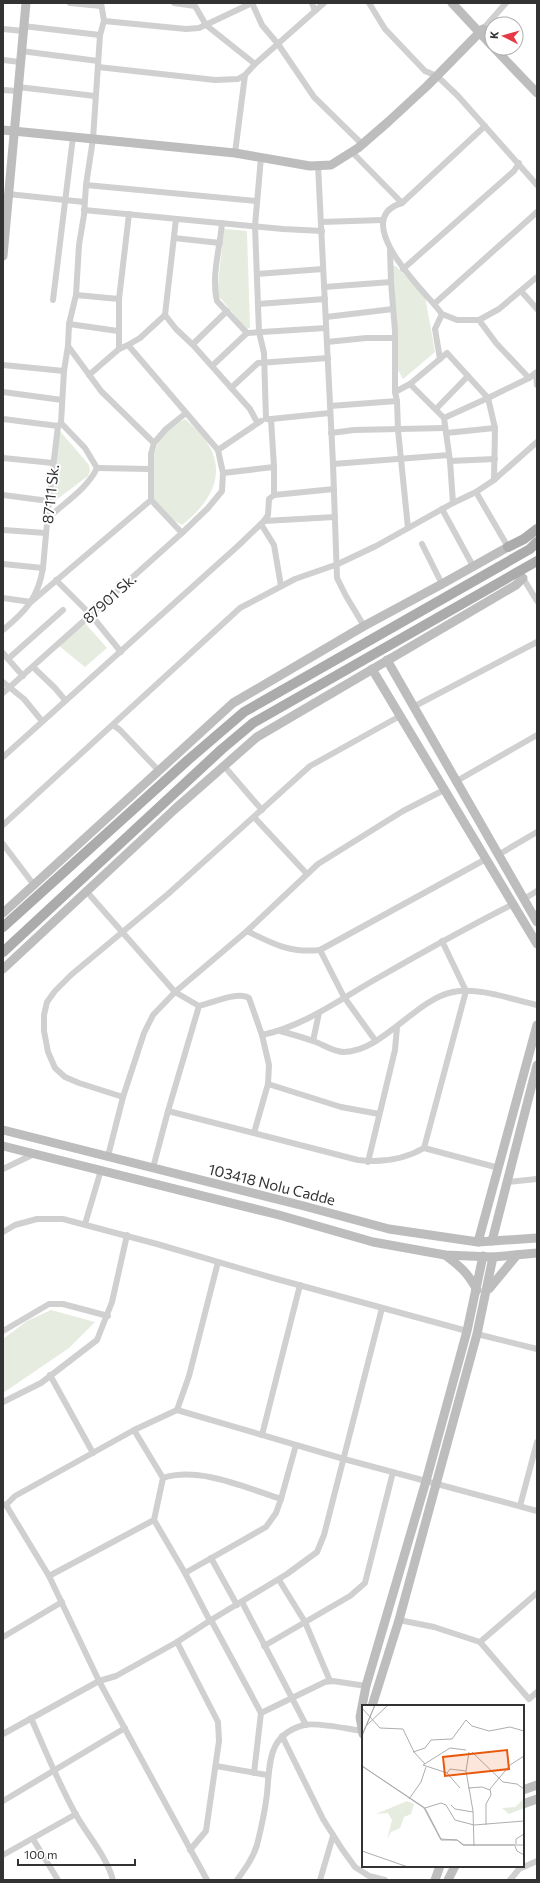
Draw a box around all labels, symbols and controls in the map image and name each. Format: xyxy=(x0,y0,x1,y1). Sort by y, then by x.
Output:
north arrow xyxy=(484,16,524,56)
text: K xyxy=(487,30,500,39)
street label: 87111 Sk. xyxy=(38,463,62,525)
street label: 87901 Sk. xyxy=(79,569,139,627)
street label: 103418 Nolu Cadde xyxy=(207,1159,337,1209)
inset map xyxy=(362,1705,524,1867)
scale bar xyxy=(18,1841,135,1867)
text: 100 m xyxy=(24,1847,58,1861)

